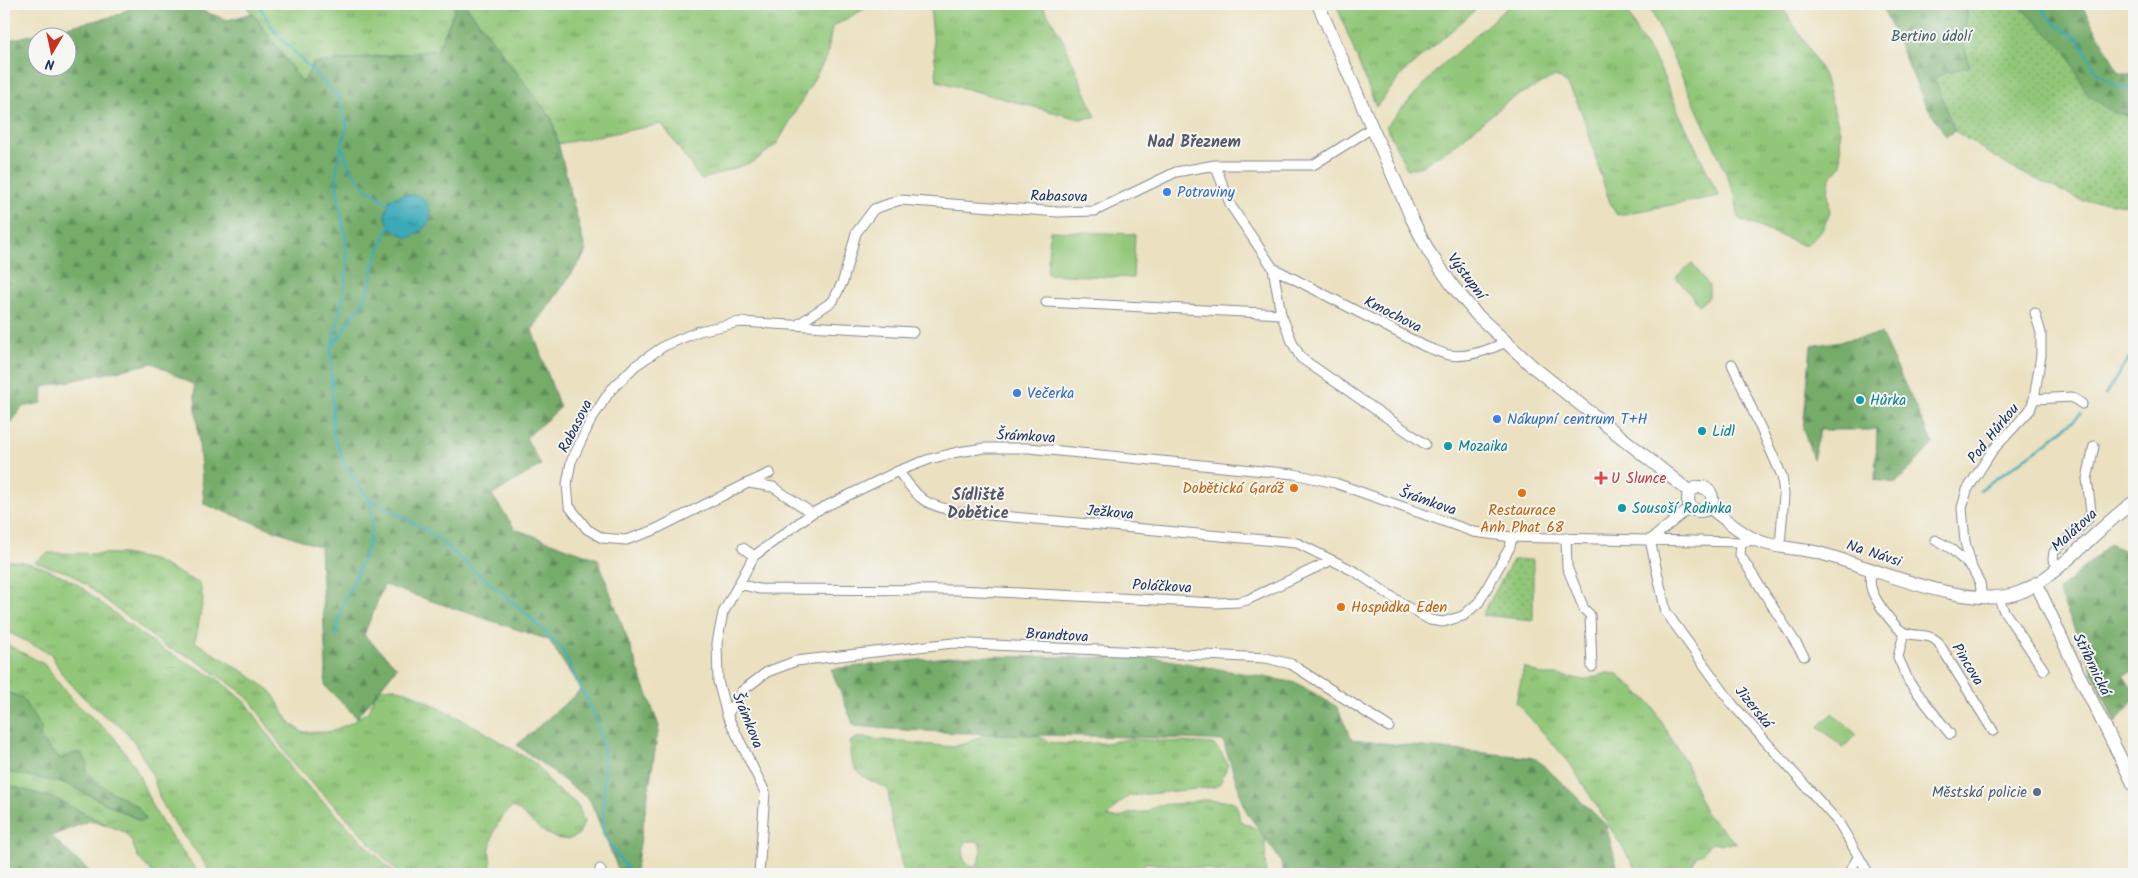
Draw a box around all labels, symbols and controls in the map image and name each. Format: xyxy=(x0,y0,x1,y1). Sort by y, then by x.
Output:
park label: Bertino údolí xyxy=(1891,25,1974,49)
north arrow xyxy=(28,28,78,78)
text: N xyxy=(44,52,56,75)
district label: Nad Březnem xyxy=(1147,130,1241,155)
place label: Potraviny xyxy=(1177,181,1236,205)
street label: Rabasova xyxy=(1030,185,1088,209)
marker: Potraviny xyxy=(1161,186,1173,198)
street label: Výstupní xyxy=(1441,248,1493,307)
street label: Kmochova xyxy=(1359,290,1426,340)
place label: Večerka xyxy=(1027,382,1074,406)
marker: Večerka xyxy=(1011,387,1023,399)
place label: Hůrka xyxy=(1870,389,1906,413)
marker: Hůrka xyxy=(1854,394,1866,406)
street label: Rabasova xyxy=(552,395,600,457)
street label: Pod Hůrkou xyxy=(1962,398,2026,469)
place label: Nákupní centrum T+H xyxy=(1507,408,1648,432)
marker: Nákupní centrum T+H xyxy=(1491,413,1503,425)
place label: Lidl xyxy=(1712,420,1735,444)
street label: Šrámkova xyxy=(996,423,1056,451)
marker: Lidl xyxy=(1696,425,1708,437)
place label: Mozaika xyxy=(1458,435,1508,459)
marker: Mozaika xyxy=(1442,440,1454,452)
place label: U Slunce xyxy=(1611,467,1667,491)
marker: U Slunce xyxy=(1595,472,1607,484)
place label: Dobětická Garáž xyxy=(1182,477,1285,501)
street label: Šrámkova xyxy=(1396,481,1460,523)
marker: Dobětická Garáž xyxy=(1288,482,1300,494)
district label: Sídliště Dobětice xyxy=(947,483,1009,526)
marker: Restaurace Anh Phat 68 xyxy=(1516,487,1528,499)
place label: Sousoší Rodinka xyxy=(1632,497,1732,521)
street label: Ježkova xyxy=(1085,499,1135,527)
place label: Restaurace Anh Phat 68 xyxy=(1480,499,1565,540)
marker: Sousoší Rodinka xyxy=(1616,502,1628,514)
street label: Malátova xyxy=(2046,503,2103,558)
street label: Na Návsi xyxy=(1843,534,1906,575)
street label: Poláčkova xyxy=(1132,573,1192,601)
place label: Hospůdka Eden xyxy=(1351,596,1447,620)
marker: Hospůdka Eden xyxy=(1335,601,1347,613)
street label: Brandtova xyxy=(1025,622,1089,650)
street label: Stříbrnická xyxy=(2066,629,2117,702)
street label: Pincova xyxy=(1945,638,1990,691)
street label: Jizerská xyxy=(1728,681,1779,736)
street label: Šrámkova xyxy=(725,688,769,752)
place label: Městská policie xyxy=(1932,781,2027,805)
marker: Městská policie xyxy=(2031,786,2043,798)

